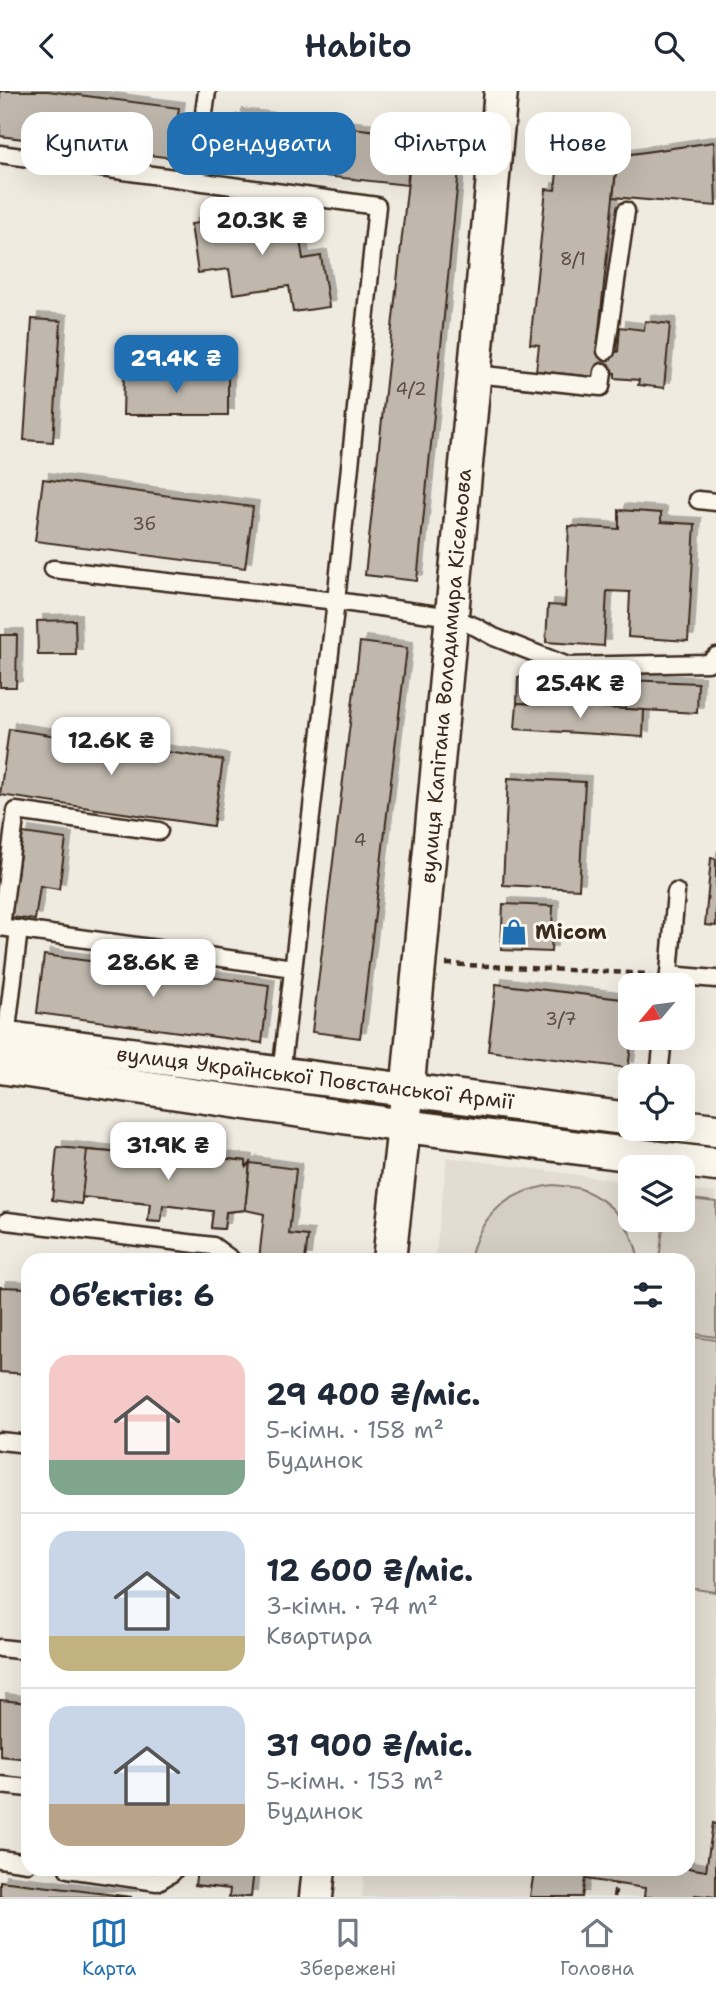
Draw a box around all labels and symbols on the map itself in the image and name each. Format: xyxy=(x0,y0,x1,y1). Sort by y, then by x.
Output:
pin: 20.3K ₴ xyxy=(197,197,327,257)
house number: 8/1 xyxy=(560,247,586,271)
pin: 29.4K ₴ xyxy=(111,335,241,395)
house number: 4/2 xyxy=(396,377,427,401)
street label: вулиця Капітана Володимира Кісельова xyxy=(414,467,478,885)
house number: 3б xyxy=(132,512,156,536)
pin: 25.4K ₴ xyxy=(515,661,645,720)
pin: 12.6K ₴ xyxy=(46,717,176,777)
house number: 4 xyxy=(354,828,366,852)
shop icon: Micom xyxy=(499,917,529,947)
place label: Micom xyxy=(535,918,607,946)
pin: 28.6K ₴ xyxy=(88,939,218,999)
north arrow xyxy=(618,973,695,1050)
house number: 3/7 xyxy=(545,1007,577,1031)
street label: вулиця Української Повстанської Армії xyxy=(115,1040,516,1116)
pin: 31.9K ₴ xyxy=(103,1123,233,1182)

